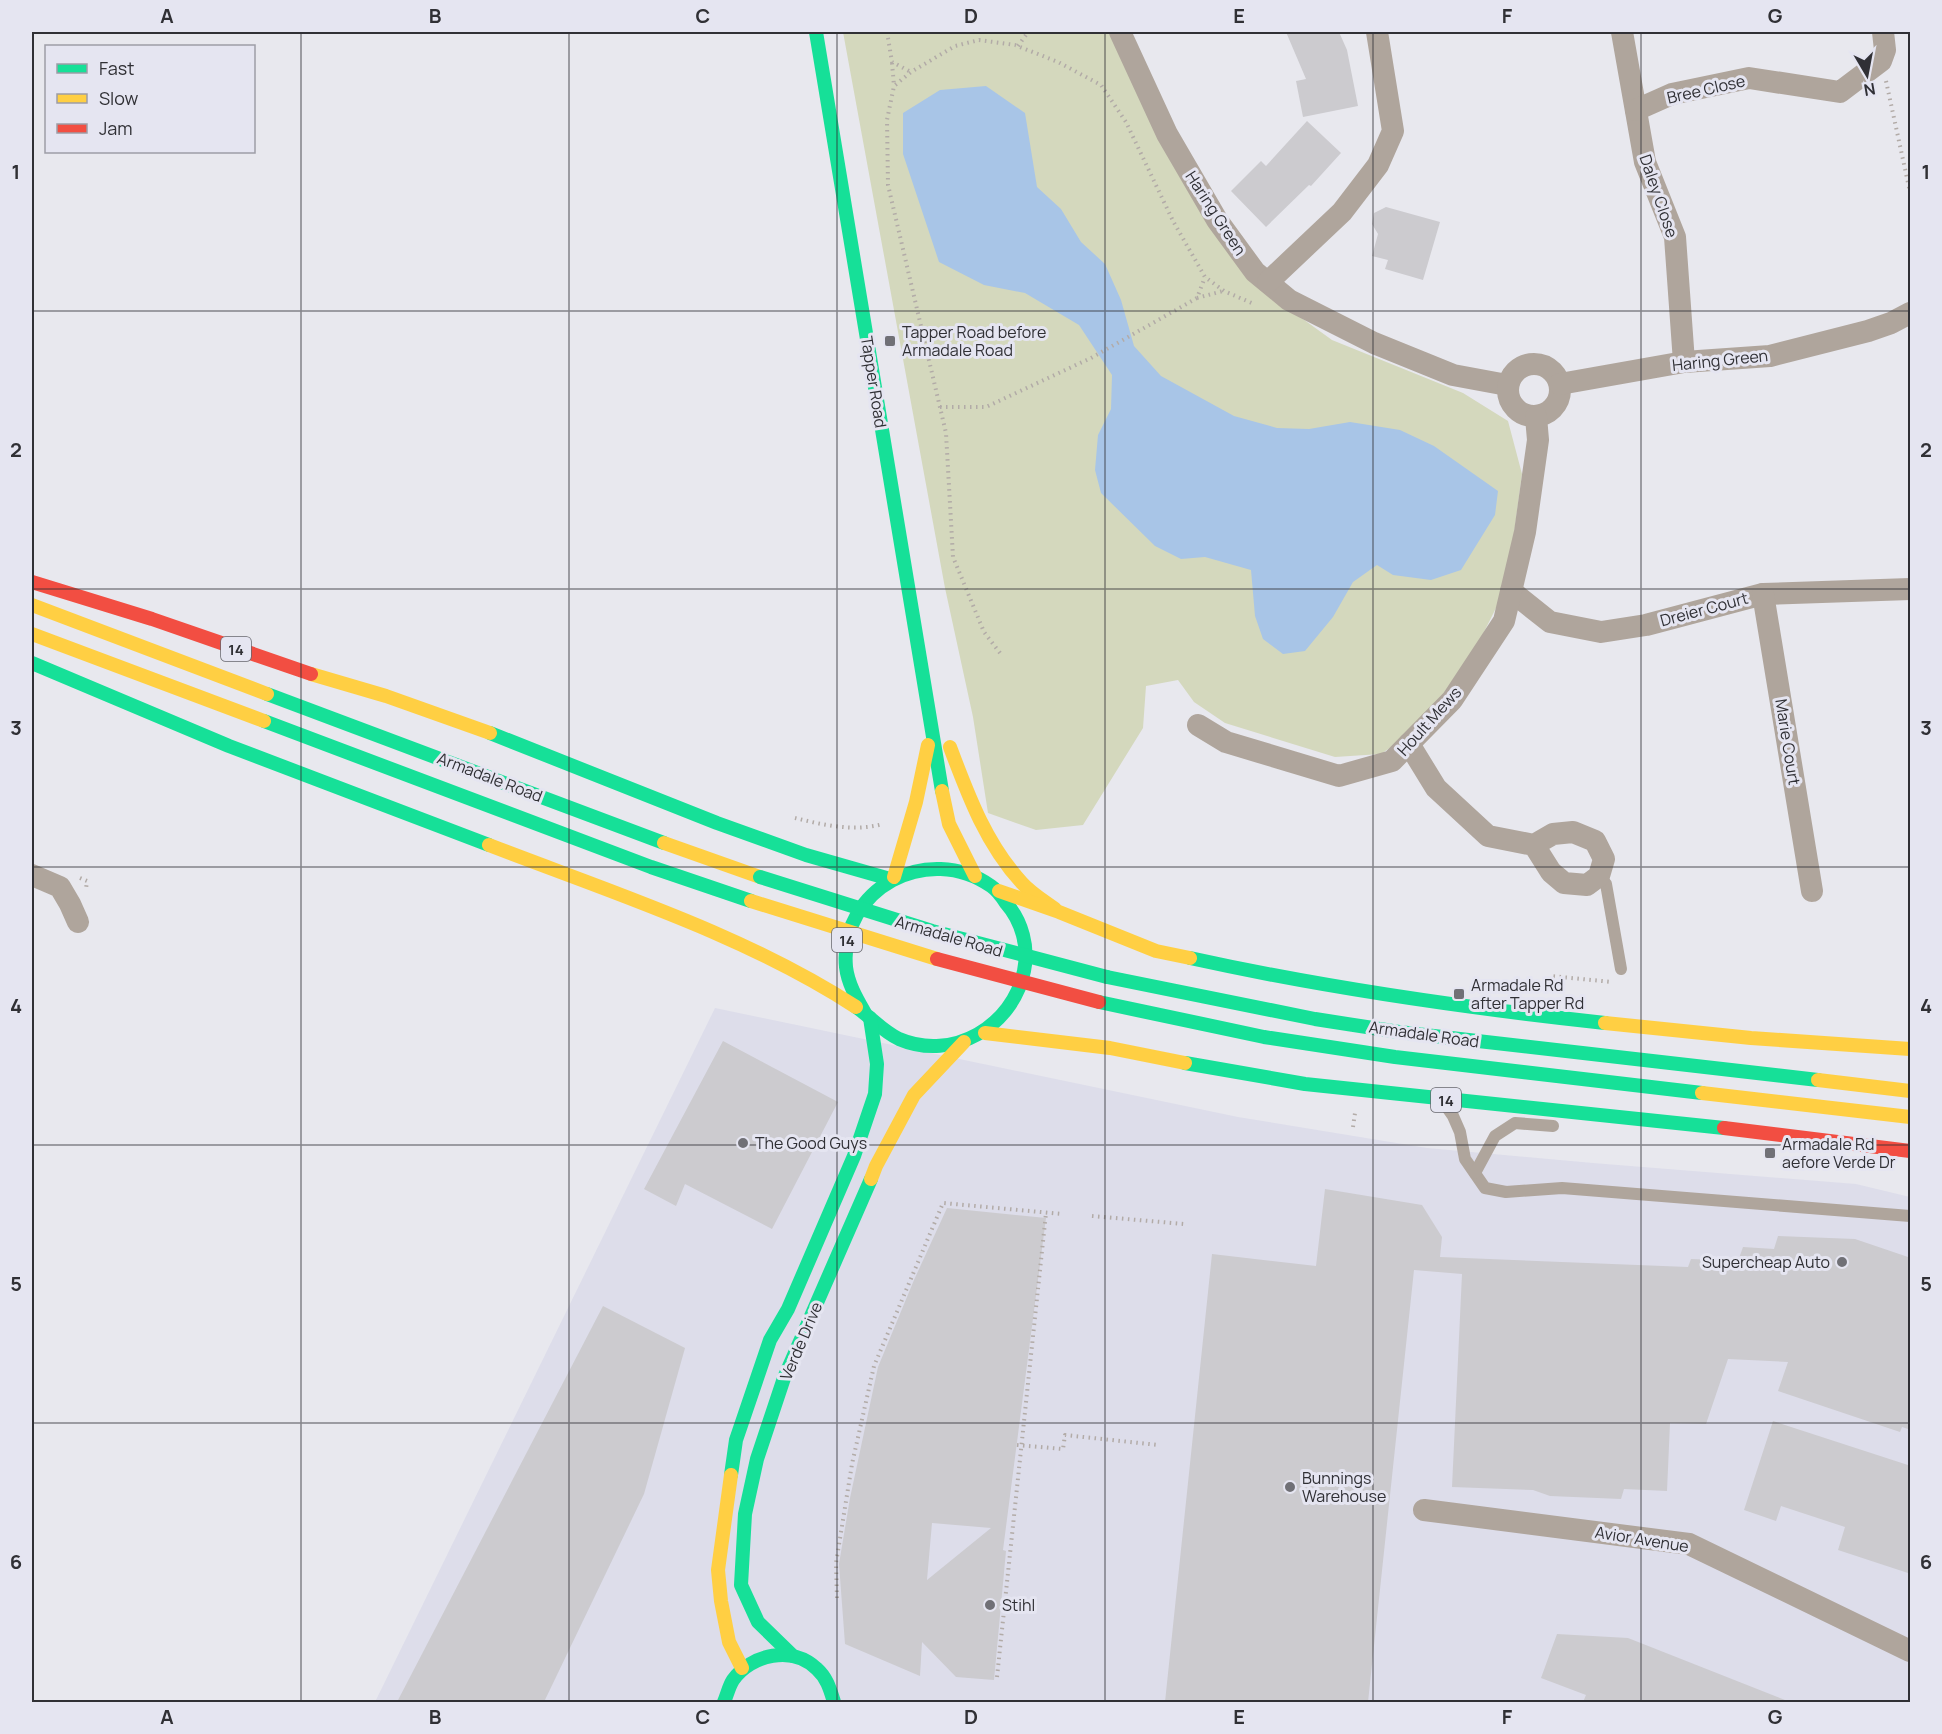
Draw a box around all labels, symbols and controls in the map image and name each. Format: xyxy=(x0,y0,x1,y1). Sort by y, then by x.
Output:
text: A xyxy=(160,2,174,29)
text: B xyxy=(429,2,442,29)
text: C xyxy=(696,2,710,29)
text: D xyxy=(964,2,978,29)
text: E xyxy=(1233,2,1245,29)
text: F xyxy=(1502,2,1513,29)
text: G xyxy=(1768,2,1783,29)
legend xyxy=(45,45,255,153)
north arrow xyxy=(1837,45,1897,105)
text: Fast xyxy=(99,56,134,80)
street label: Bree Close xyxy=(1665,69,1747,109)
text: N xyxy=(1862,78,1877,102)
text: Slow xyxy=(99,86,139,110)
text: Jam xyxy=(99,116,133,140)
street label: Daley Close xyxy=(1635,152,1683,240)
text: 1 xyxy=(12,158,20,185)
text: 1 xyxy=(1922,158,1930,185)
street label: Haring Green xyxy=(1181,167,1251,259)
place label: Tapper Road before Armadale Road xyxy=(902,321,1046,361)
marker: Tapper Road before Armadale Road xyxy=(883,334,897,348)
street label: Tapper Road xyxy=(856,335,892,429)
street label: Haring Green xyxy=(1671,344,1769,376)
text: 2 xyxy=(10,436,22,463)
text: 2 xyxy=(1920,436,1932,463)
street label: Dreier Court xyxy=(1658,587,1750,631)
road number: 14 xyxy=(221,637,251,661)
street label: Hoult Mews xyxy=(1392,682,1466,760)
street label: Marie Court xyxy=(1770,697,1806,787)
text: 3 xyxy=(10,714,22,741)
text: 3 xyxy=(1920,714,1932,741)
street label: Armadale Road xyxy=(434,747,546,807)
street label: Armadale Road xyxy=(893,910,1005,962)
road number: 14 xyxy=(832,928,862,952)
place label: Armadale Rd after Tapper Rd xyxy=(1471,974,1584,1014)
marker: Armadale Rd after Tapper Rd xyxy=(1452,987,1466,1001)
text: 4 xyxy=(10,992,22,1019)
text: 4 xyxy=(1920,992,1932,1019)
street label: Armadale Road xyxy=(1368,1015,1480,1053)
road number: 14 xyxy=(1431,1088,1461,1112)
place label: The Good Guys xyxy=(755,1132,867,1154)
place label: Armadale Rd aefore Verde Dr xyxy=(1782,1133,1896,1173)
marker: The Good Guys xyxy=(736,1136,750,1150)
marker: Armadale Rd aefore Verde Dr xyxy=(1763,1146,1777,1160)
place label: Supercheap Auto xyxy=(1702,1251,1830,1273)
marker: Supercheap Auto xyxy=(1835,1255,1849,1269)
text: 5 xyxy=(10,1270,22,1297)
text: 5 xyxy=(1920,1270,1932,1297)
street label: Verde Drive xyxy=(775,1298,827,1384)
place label: Bunnings Warehouse xyxy=(1302,1467,1386,1507)
marker: Bunnings Warehouse xyxy=(1283,1480,1297,1494)
street label: Avior Avenue xyxy=(1594,1521,1690,1557)
text: 6 xyxy=(10,1548,22,1575)
text: 6 xyxy=(1920,1548,1932,1575)
place label: Stihl xyxy=(1002,1594,1035,1616)
marker: Stihl xyxy=(983,1598,997,1612)
text: A xyxy=(160,1703,174,1730)
text: B xyxy=(429,1703,442,1730)
text: C xyxy=(696,1703,710,1730)
text: D xyxy=(964,1703,978,1730)
text: E xyxy=(1233,1703,1245,1730)
text: F xyxy=(1502,1703,1513,1730)
text: G xyxy=(1768,1703,1783,1730)

